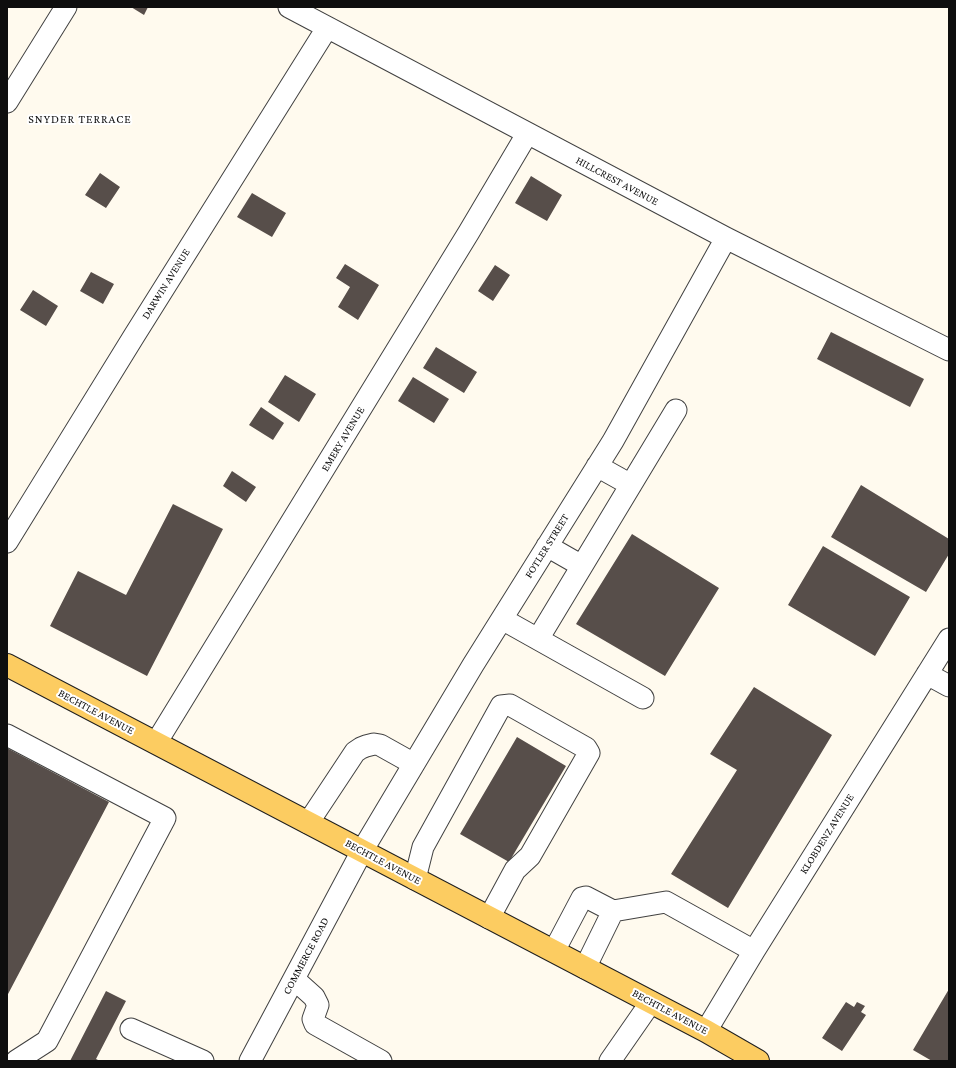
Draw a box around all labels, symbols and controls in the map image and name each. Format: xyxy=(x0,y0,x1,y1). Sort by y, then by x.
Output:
district label: SNYDER TERRACE xyxy=(28,112,132,126)
street label: HILLCREST AVENUE xyxy=(573,154,661,208)
street label: DARWIN AVENUE xyxy=(139,246,193,322)
street label: EMERY AVENUE xyxy=(318,404,368,474)
street label: FOTLER STREET xyxy=(522,511,572,581)
street label: BECHTLE AVENUE xyxy=(56,687,136,737)
street label: KLOBDENZ AVENUE xyxy=(797,791,857,877)
street label: BECHTLE AVENUE xyxy=(343,837,423,887)
street label: COMMERCE ROAD xyxy=(280,915,332,997)
street label: BECHTLE AVENUE xyxy=(630,987,710,1037)

